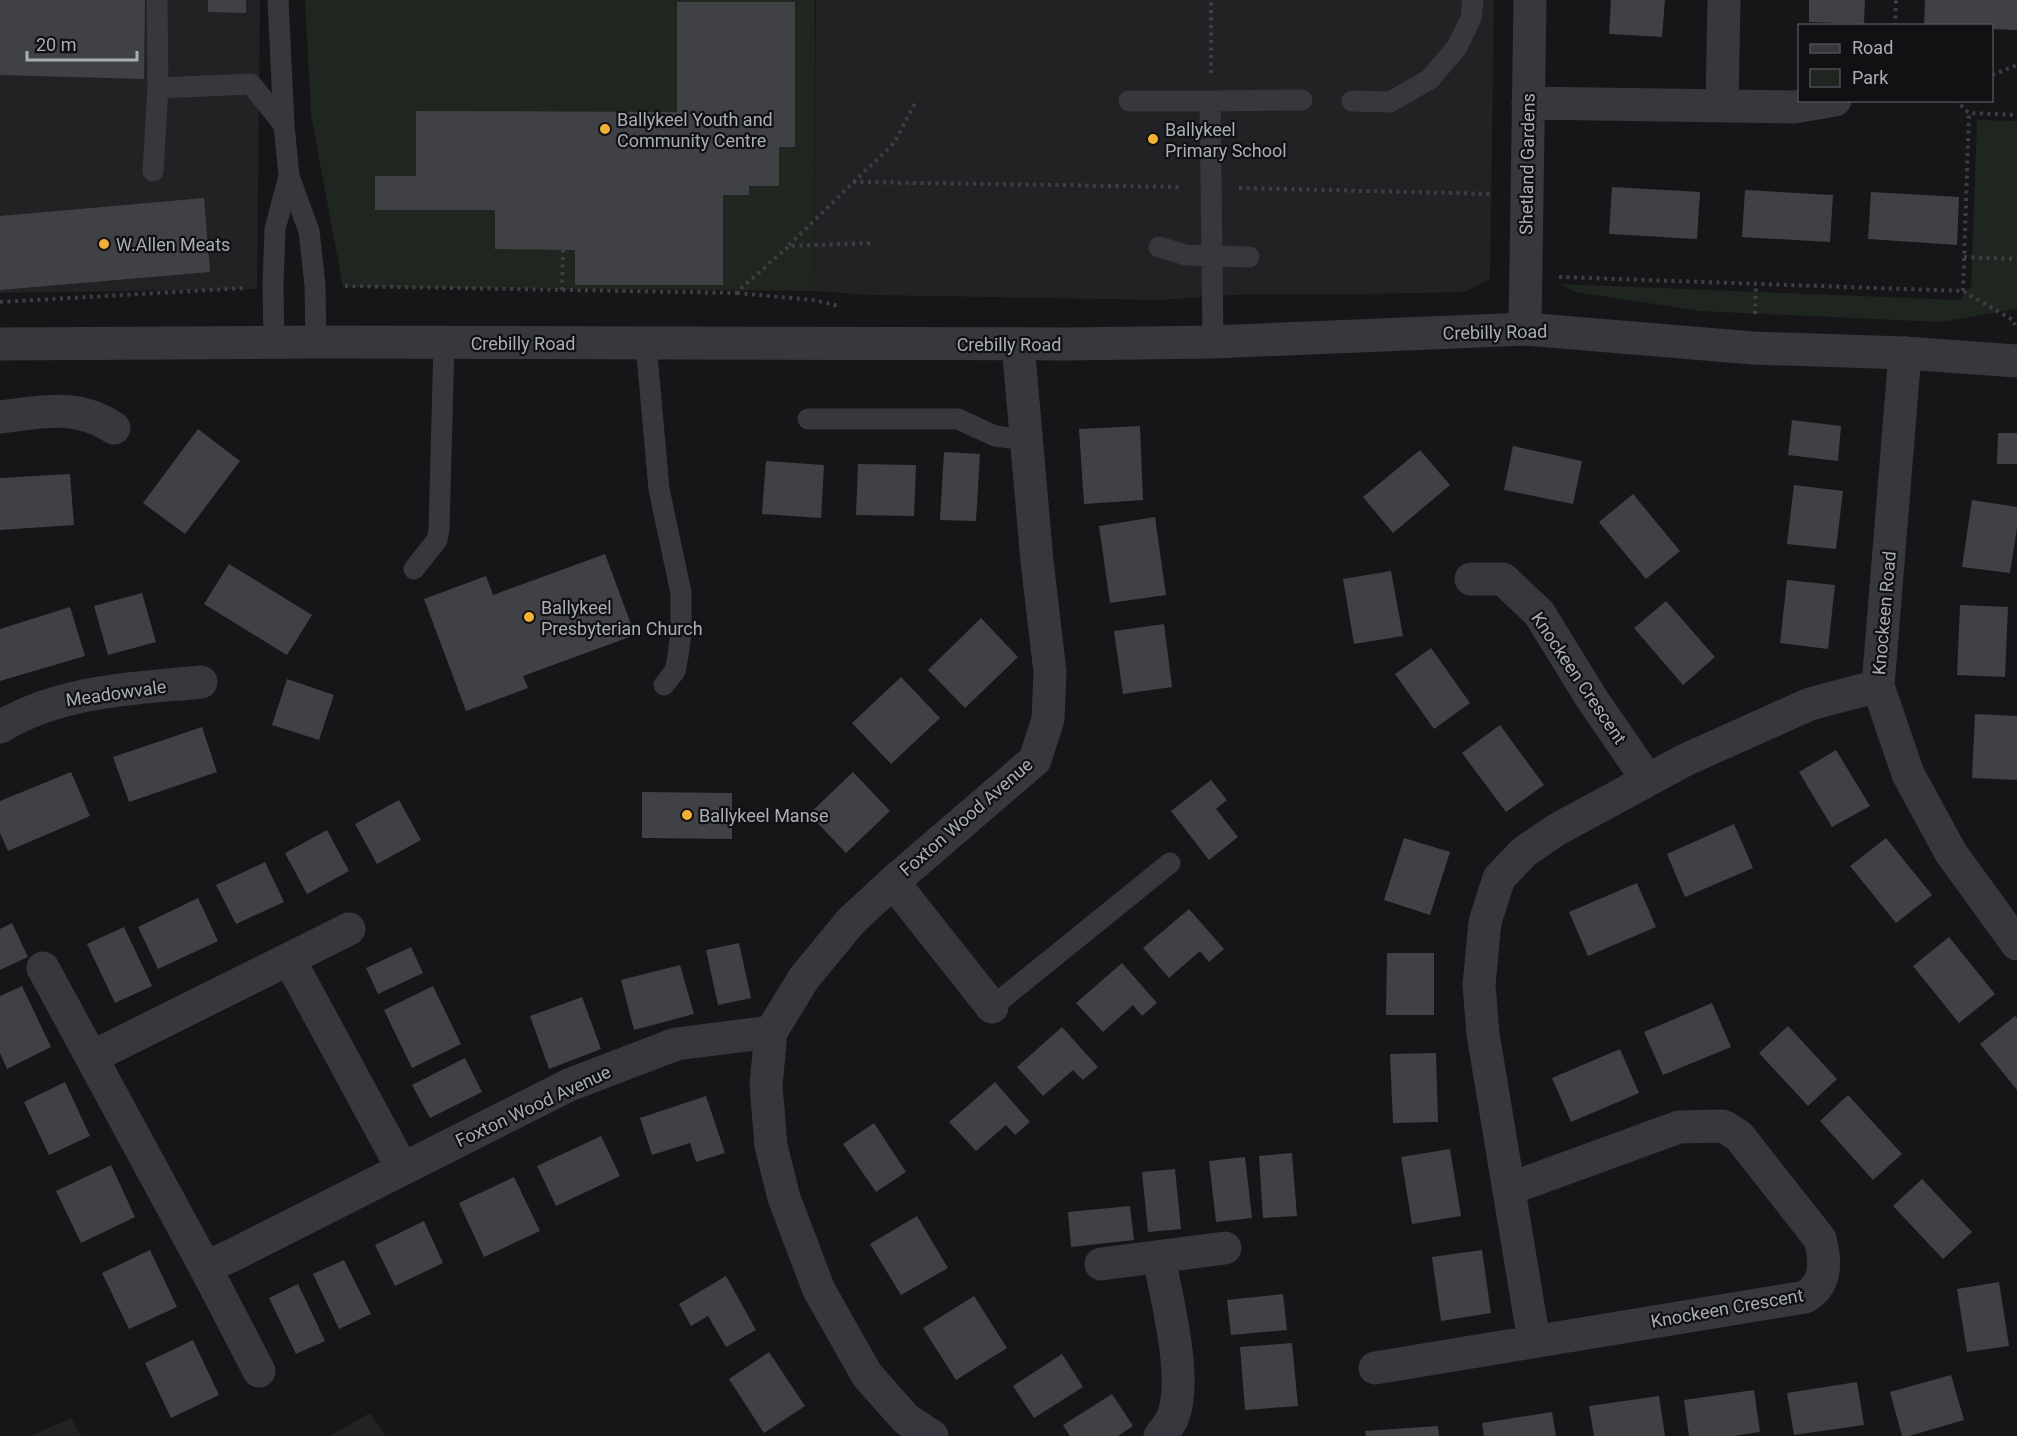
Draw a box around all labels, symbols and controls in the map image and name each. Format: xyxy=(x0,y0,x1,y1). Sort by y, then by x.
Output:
scale bar xyxy=(27,24,136,62)
legend xyxy=(1798,24,1993,102)
text: 20 m xyxy=(36,34,76,55)
text: Road xyxy=(1852,37,1893,58)
text: Park xyxy=(1852,67,1889,88)
street label: Shetland Gardens xyxy=(1515,93,1539,235)
place label: Ballykeel Youth and Community Centre xyxy=(617,109,773,151)
place label: Ballykeel Primary School xyxy=(1165,119,1287,161)
marker: Ballykeel Youth and Community Centre xyxy=(598,122,612,136)
marker: Ballykeel Primary School xyxy=(1146,132,1160,146)
place label: W.Allen Meats xyxy=(116,234,230,255)
marker: W.Allen Meats xyxy=(97,237,111,251)
street label: Crebilly Road xyxy=(1442,321,1548,343)
street label: Crebilly Road xyxy=(471,333,575,354)
street label: Crebilly Road xyxy=(957,334,1061,355)
street label: Knockeen Road xyxy=(1868,550,1900,676)
place label: Ballykeel Presbyterian Church xyxy=(541,597,703,639)
street label: Knockeen Crescent xyxy=(1527,608,1631,748)
marker: Ballykeel Presbyterian Church xyxy=(522,610,536,624)
street label: Meadowvale xyxy=(64,676,168,710)
street label: Foxton Wood Avenue xyxy=(895,754,1037,880)
place label: Ballykeel Manse xyxy=(699,805,828,826)
marker: Ballykeel Manse xyxy=(680,808,694,822)
street label: Foxton Wood Avenue xyxy=(452,1061,614,1151)
street label: Knockeen Crescent xyxy=(1649,1284,1805,1332)

